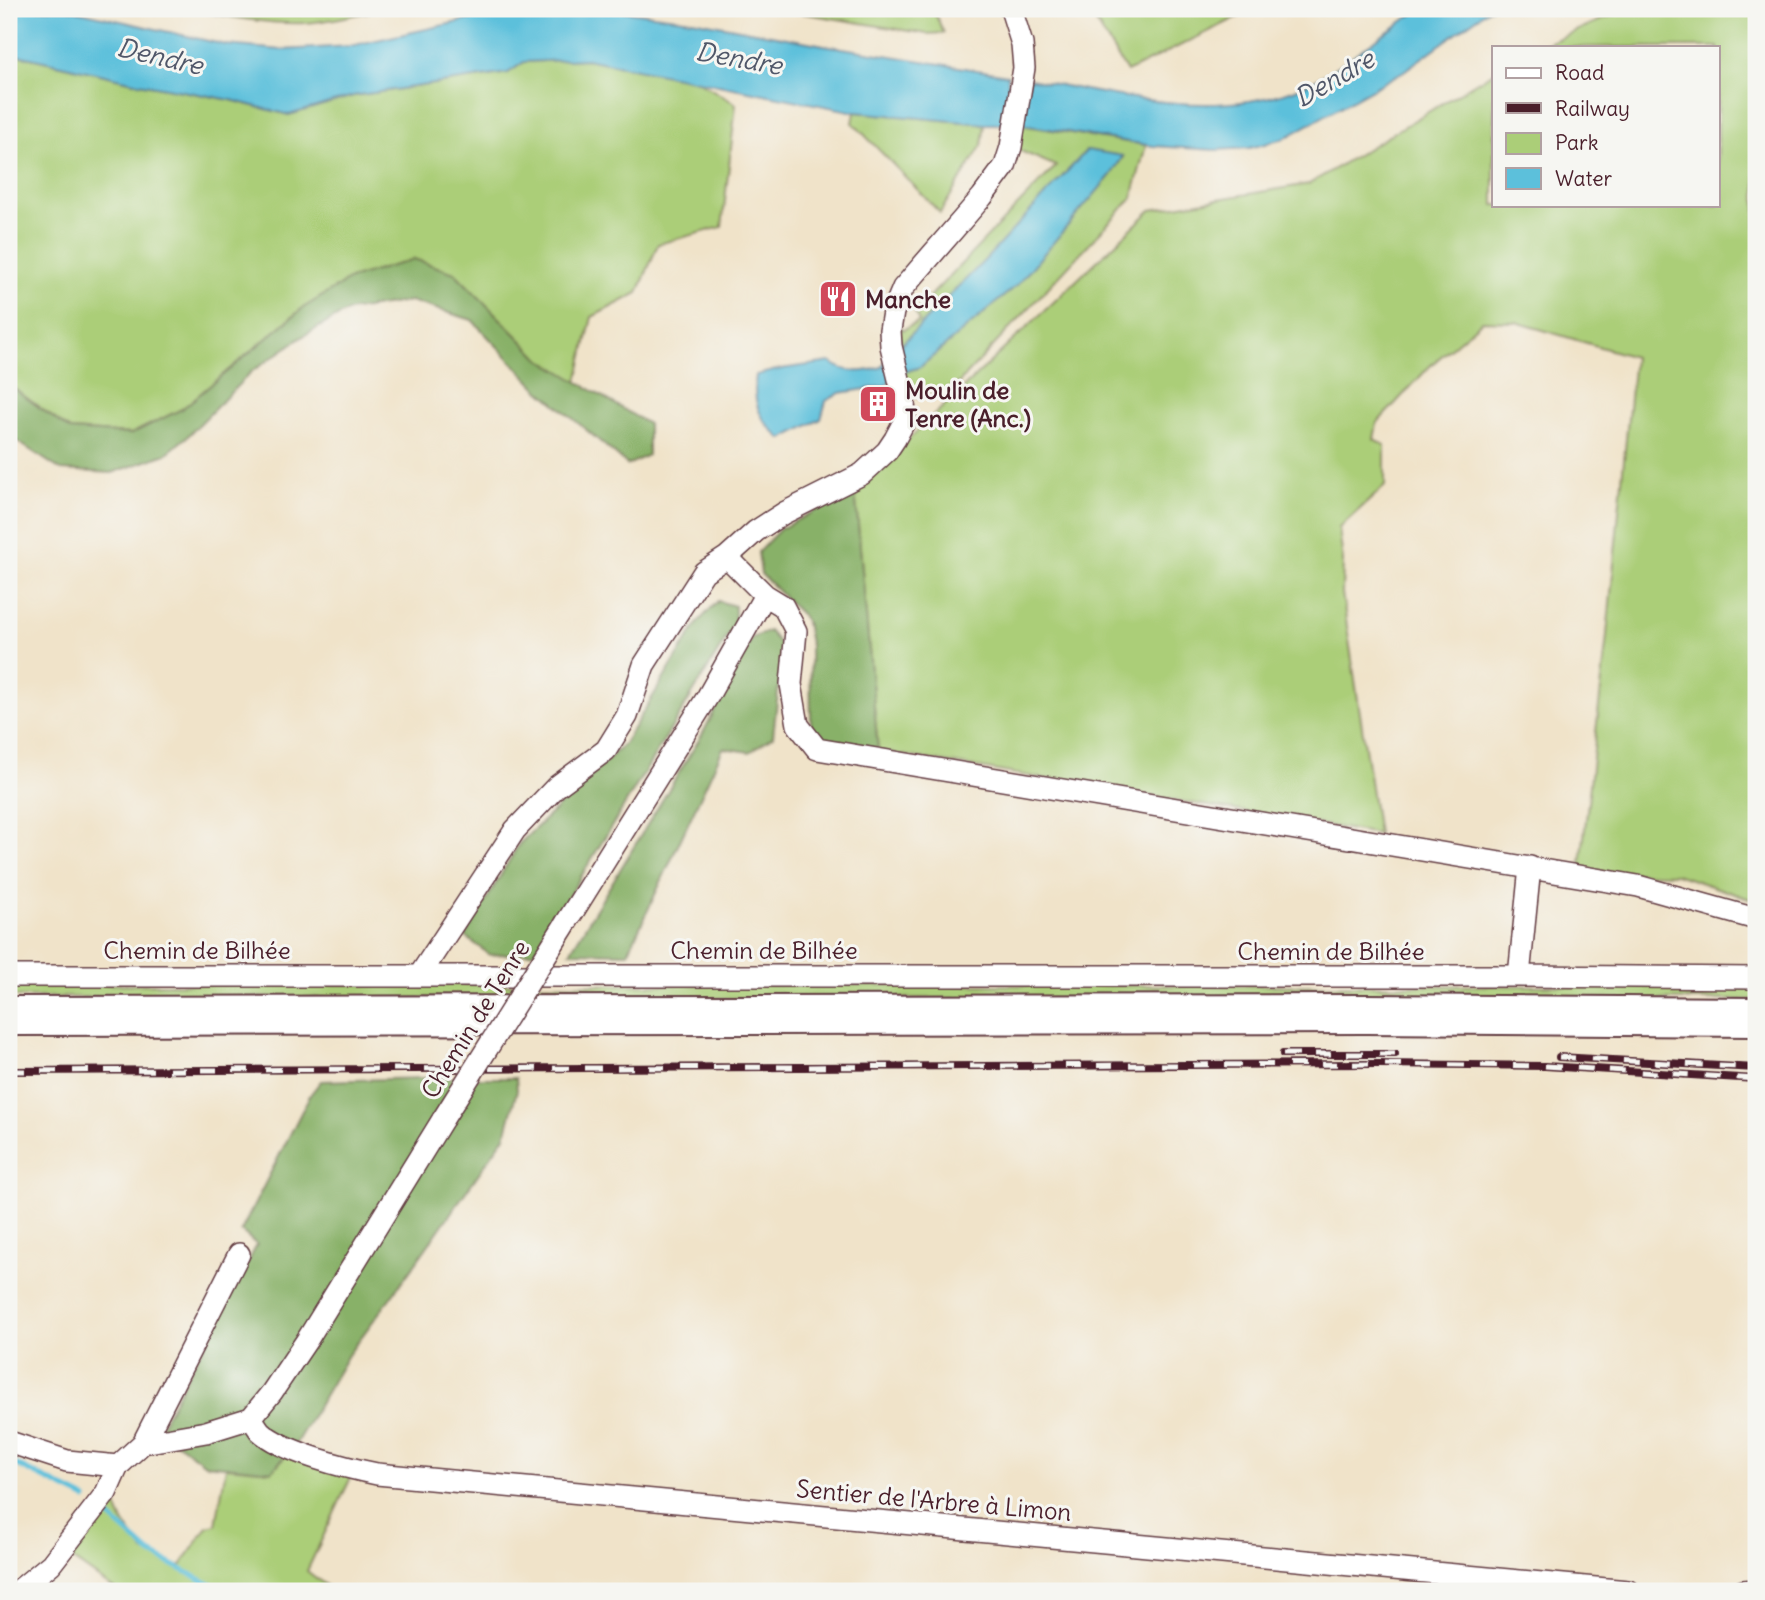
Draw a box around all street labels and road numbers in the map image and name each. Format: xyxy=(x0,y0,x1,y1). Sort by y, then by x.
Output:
street label: Chemin de Tenre xyxy=(414,934,536,1104)
street label: Chemin de Bilhée xyxy=(103,935,291,965)
street label: Chemin de Bilhée xyxy=(670,935,858,965)
street label: Chemin de Bilhée xyxy=(1237,936,1425,966)
street label: Sentier de l'Arbre à Limon xyxy=(795,1473,1073,1527)

